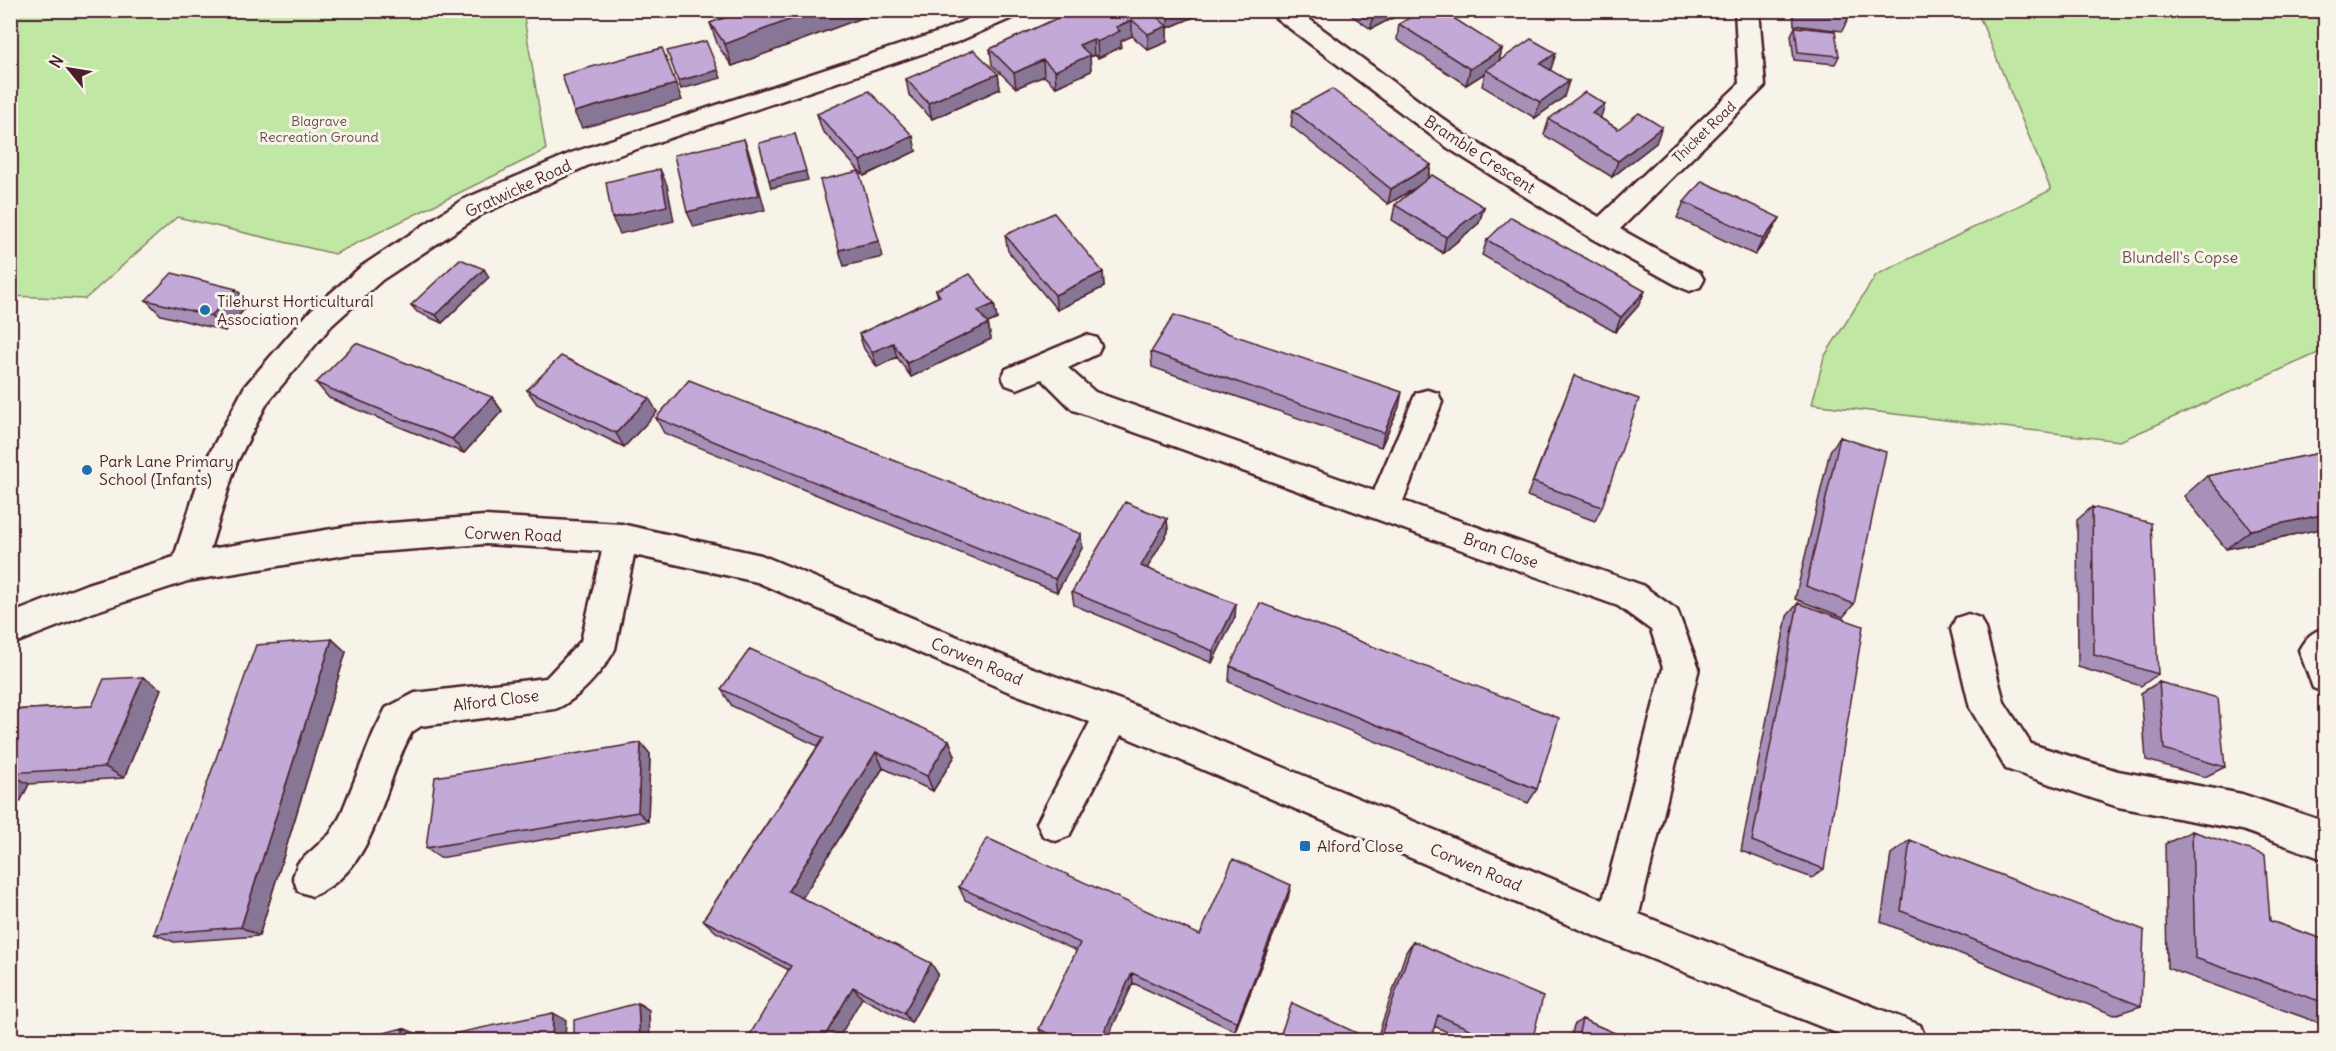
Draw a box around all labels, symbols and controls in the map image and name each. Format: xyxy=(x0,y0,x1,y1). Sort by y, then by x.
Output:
north arrow xyxy=(39,39,99,99)
text: N xyxy=(45,52,67,71)
street label: Thicket Road xyxy=(1669,97,1739,167)
street label: Bramble Crescent xyxy=(1421,111,1540,198)
park label: Blagrave Recreation Ground xyxy=(259,112,379,146)
street label: Gratwicke Road xyxy=(462,155,574,221)
park label: Blundell's Copse xyxy=(2122,247,2238,267)
place label: Tilehurst Horticultural Association xyxy=(217,291,374,329)
marker: Tilehurst Horticultural Association xyxy=(198,303,212,317)
place label: Park Lane Primary School (Infants) xyxy=(99,451,234,489)
marker: Park Lane Primary School (Infants) xyxy=(80,463,94,477)
street label: Corwen Road xyxy=(464,522,562,546)
street label: Bran Close xyxy=(1461,528,1541,572)
street label: Corwen Road xyxy=(928,633,1026,689)
street label: Alford Close xyxy=(452,685,540,715)
place label: Alford Close xyxy=(1317,836,1403,856)
marker: Alford Close xyxy=(1298,839,1312,853)
street label: Corwen Road xyxy=(1427,839,1525,895)

